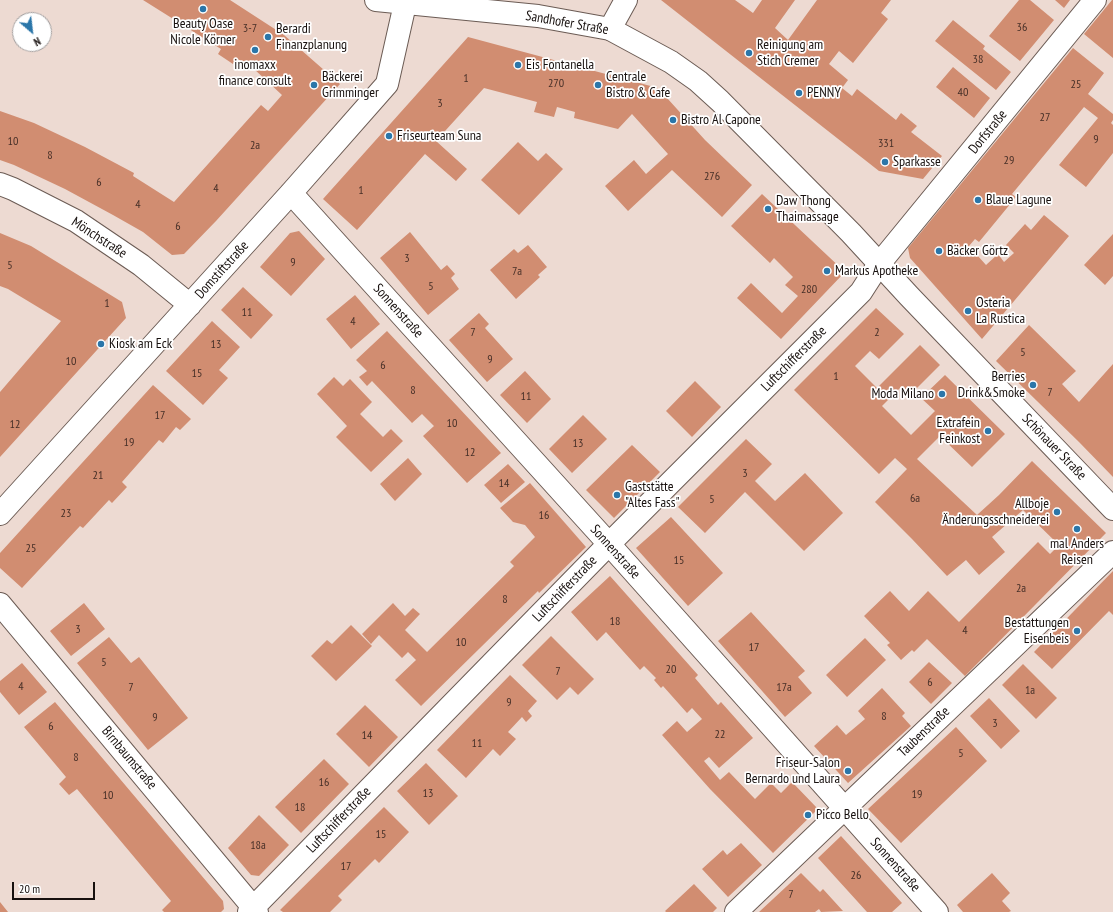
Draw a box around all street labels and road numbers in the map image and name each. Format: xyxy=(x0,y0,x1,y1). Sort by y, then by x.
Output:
street label: Sandhofer Straße xyxy=(524,7,610,39)
street label: Dorfstraße xyxy=(965,107,1011,157)
street label: Mönchstraße xyxy=(68,214,130,262)
street label: Domstiftstraße xyxy=(192,238,252,302)
street label: Sonnenstraße xyxy=(369,281,427,341)
street label: Luftschifferstraße xyxy=(758,323,830,395)
street label: Schönauer Straße xyxy=(1018,410,1090,484)
street label: Sonnenstraße xyxy=(586,522,644,582)
street label: Luftschifferstraße xyxy=(529,553,601,625)
street label: Taubenstraße xyxy=(895,703,953,761)
street label: Birnbaumstraße xyxy=(98,723,160,793)
street label: Luftschifferstraße xyxy=(303,784,375,856)
street label: Sonnenstraße xyxy=(866,835,924,895)

